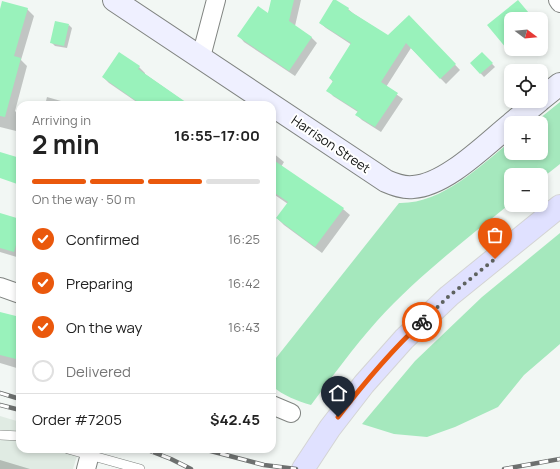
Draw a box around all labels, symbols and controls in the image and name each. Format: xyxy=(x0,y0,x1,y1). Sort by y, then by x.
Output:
north arrow xyxy=(504,12,548,56)
map controls xyxy=(504,12,548,212)
button: locate xyxy=(504,64,548,108)
text: Arriving in xyxy=(32,111,91,129)
street label: Harrison Street xyxy=(288,111,374,177)
button: + xyxy=(504,116,548,160)
text: 16:55–17:00 xyxy=(174,125,260,146)
text: 2 min xyxy=(32,126,100,162)
button: − xyxy=(504,168,548,212)
text: On the way · 50 m xyxy=(32,190,135,208)
pin xyxy=(478,218,512,259)
icon: bag xyxy=(484,224,506,246)
icon: check xyxy=(32,228,54,250)
text: Confirmed xyxy=(66,229,139,250)
text: 16:25 xyxy=(228,230,260,248)
icon: check xyxy=(32,272,54,294)
text: Preparing xyxy=(66,273,133,294)
text: 16:42 xyxy=(228,274,260,292)
courier xyxy=(402,302,442,342)
icon: bike xyxy=(411,311,433,333)
icon: check xyxy=(32,316,54,338)
text: On the way xyxy=(66,317,142,338)
text: 16:43 xyxy=(228,318,260,336)
text: Delivered xyxy=(66,361,131,382)
pin xyxy=(321,376,355,417)
icon: home xyxy=(327,382,349,404)
text: Order #7205 xyxy=(32,409,122,430)
text: $42.45 xyxy=(210,409,260,430)

